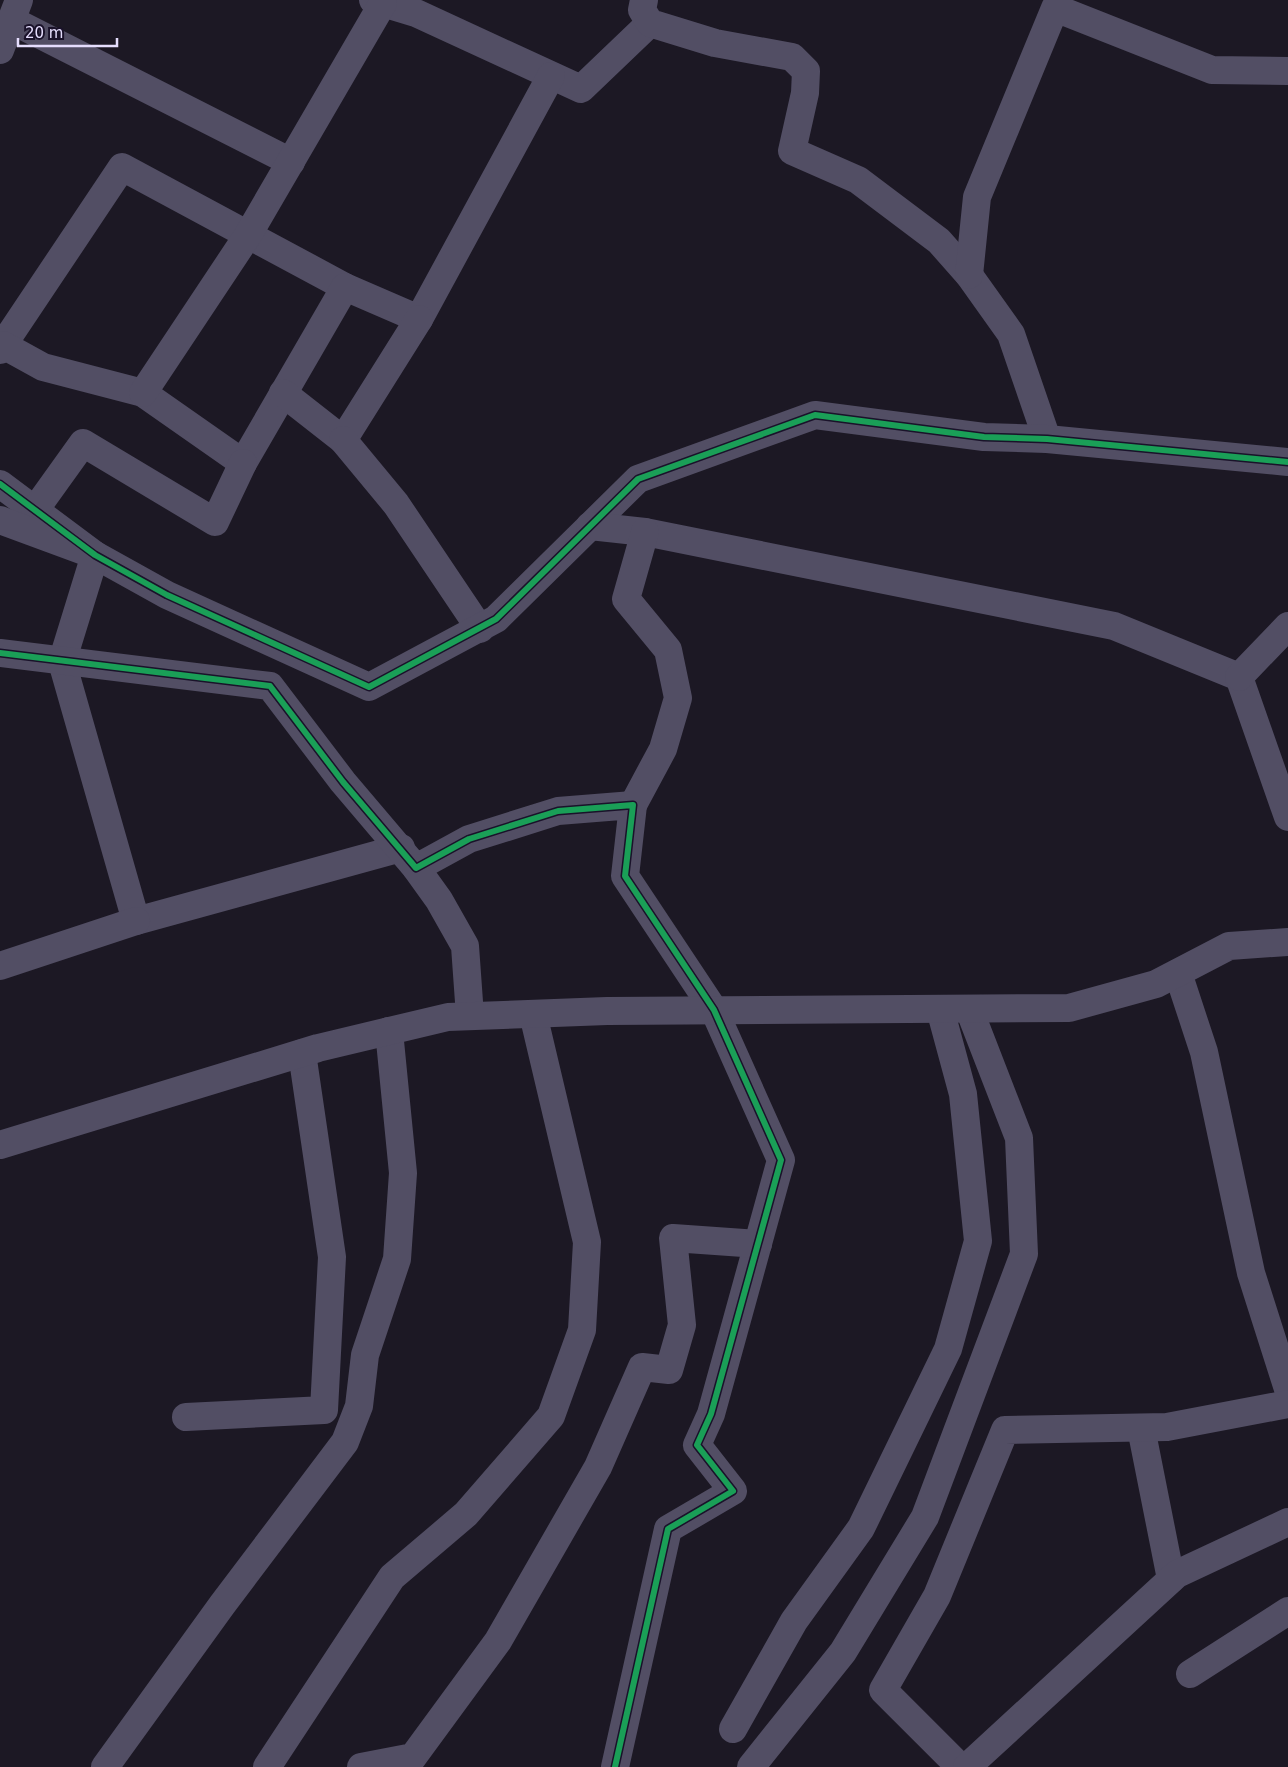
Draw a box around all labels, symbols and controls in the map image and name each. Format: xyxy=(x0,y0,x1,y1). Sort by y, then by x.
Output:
scale bar xyxy=(18,15,116,47)
text: 20 m xyxy=(25,24,63,42)

